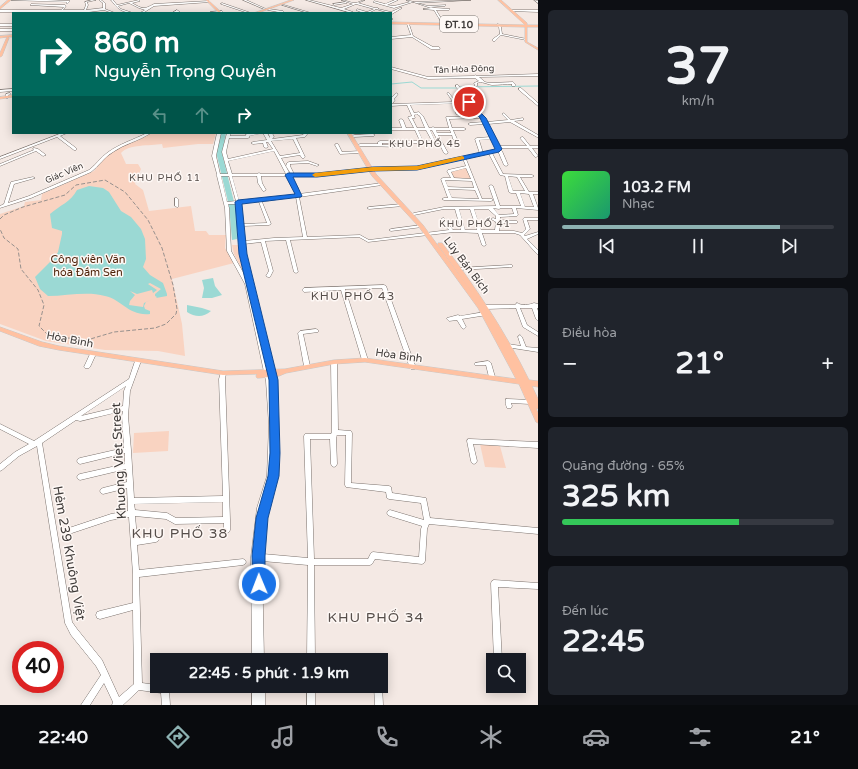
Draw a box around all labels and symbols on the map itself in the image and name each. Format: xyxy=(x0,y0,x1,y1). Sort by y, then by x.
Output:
road number: ĐT.10 xyxy=(440,16,478,32)
street label: Tân Hòa Đông xyxy=(434,63,494,76)
pin xyxy=(452,85,486,119)
district label: KHU PHỐ 45 xyxy=(389,137,461,150)
street label: Giác Viên xyxy=(44,161,85,186)
district label: KHU PHỐ 11 xyxy=(129,171,201,184)
district label: KHU PHỐ 41 xyxy=(439,217,511,230)
street label: Lũy Bán Bích xyxy=(441,234,492,296)
park label: Công viên Văn hóa Đầm Sen xyxy=(51,253,125,279)
district label: KHU PHỐ 43 xyxy=(311,289,395,303)
street label: Hòa Bình xyxy=(45,329,94,350)
street label: Hòa Bình xyxy=(374,346,423,365)
street label: Khuong Viet Street xyxy=(108,402,130,520)
street label: Hẻm 239 Khuông Việt xyxy=(49,485,89,622)
district label: KHU PHỐ 38 xyxy=(132,525,228,542)
position arrow xyxy=(238,563,280,605)
district label: KHU PHỐ 34 xyxy=(328,609,424,626)
speed limit sign: 40 xyxy=(12,641,64,693)

